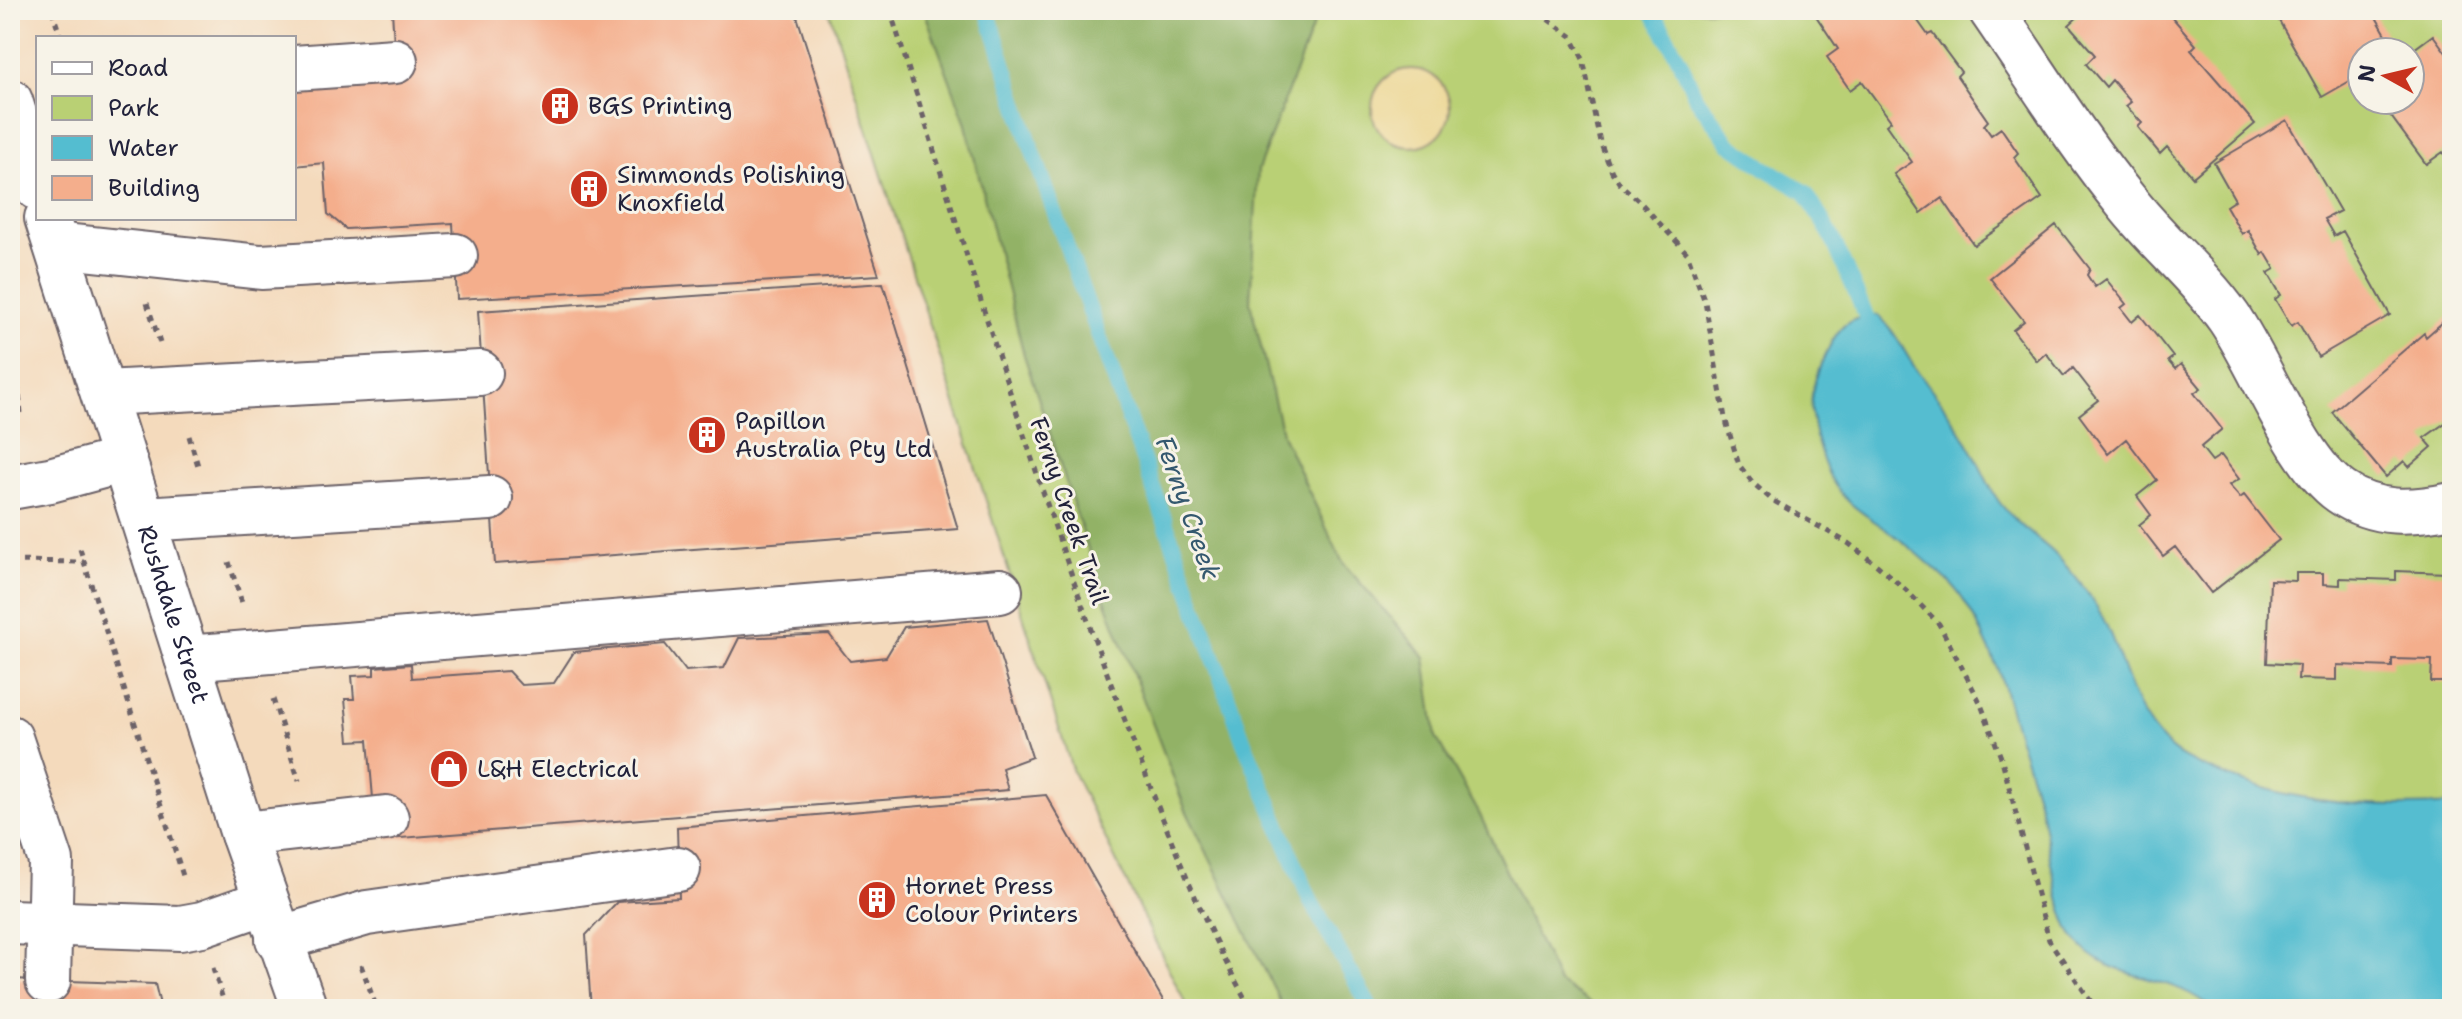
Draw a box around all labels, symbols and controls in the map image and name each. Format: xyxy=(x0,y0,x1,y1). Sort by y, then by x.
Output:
legend xyxy=(36,36,296,220)
north arrow xyxy=(2346,36,2426,116)
text: Road xyxy=(108,52,168,84)
text: N xyxy=(2351,63,2382,84)
building icon: BGS Printing xyxy=(539,85,581,127)
place label: BGS Printing xyxy=(588,90,732,122)
text: Park xyxy=(108,92,160,124)
text: Water xyxy=(108,132,179,164)
place label: Simmonds Polishing Knoxfield xyxy=(617,159,845,219)
building icon: Simmonds Polishing Knoxfield xyxy=(568,168,610,210)
text: Building xyxy=(108,172,200,204)
place label: Papillon Australia Pty Ltd xyxy=(735,405,932,465)
street label: Ferny Creek Trail xyxy=(1022,413,1116,610)
building icon: Papillon Australia Pty Ltd xyxy=(686,414,728,456)
water label: Ferny Creek xyxy=(1147,431,1229,585)
street label: Rushdale Street xyxy=(130,521,216,708)
shop icon: L&H Electrical xyxy=(428,748,470,790)
place label: L&H Electrical xyxy=(477,753,639,785)
place label: Hornet Press Colour Printers xyxy=(905,870,1078,930)
building icon: Hornet Press Colour Printers xyxy=(856,879,898,921)

